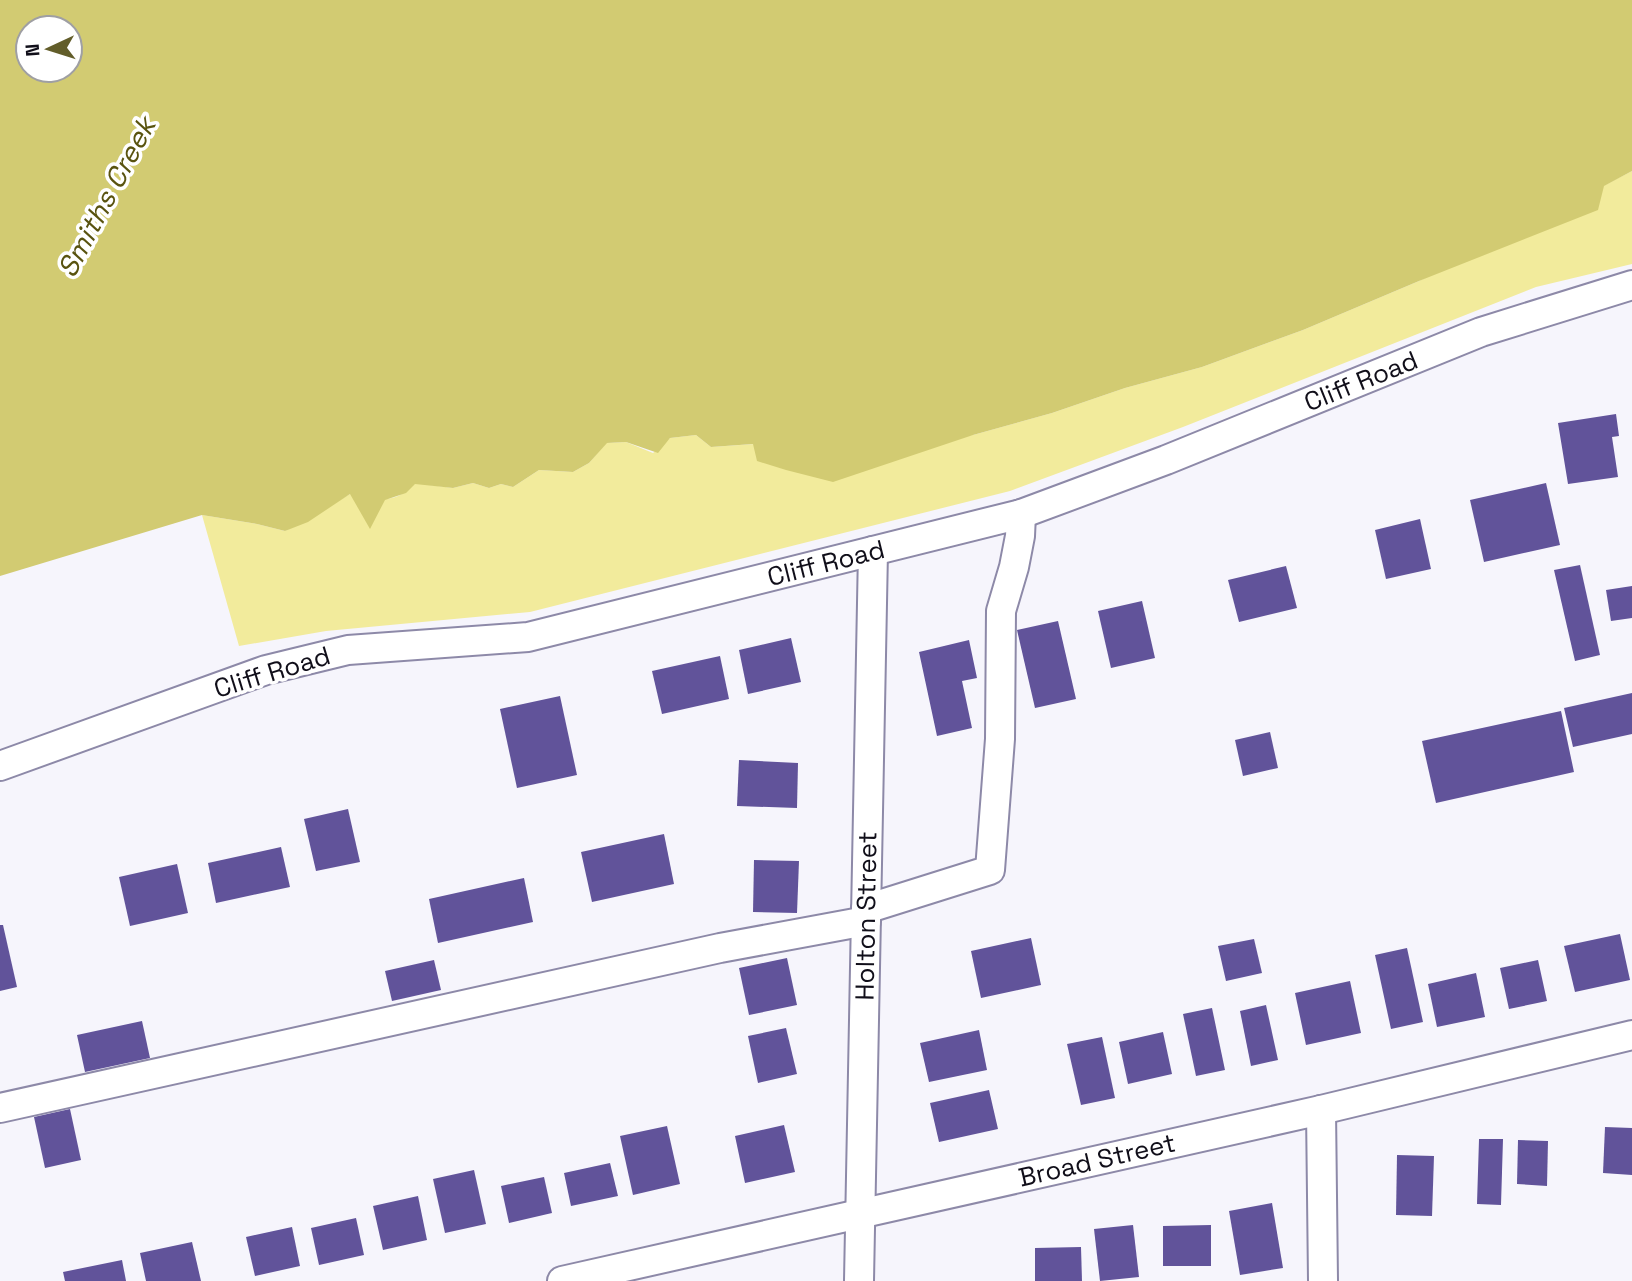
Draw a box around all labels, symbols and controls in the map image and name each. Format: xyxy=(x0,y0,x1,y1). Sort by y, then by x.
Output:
north arrow xyxy=(14,14,84,84)
text: N xyxy=(20,43,45,57)
water label: Smiths Creek xyxy=(49,108,165,283)
street label: Cliff Road xyxy=(1299,343,1423,419)
street label: Cliff Road xyxy=(764,532,888,594)
street label: Cliff Road xyxy=(210,638,334,706)
street label: Holton Street xyxy=(848,831,884,1001)
street label: Broad Street xyxy=(1015,1125,1179,1195)

